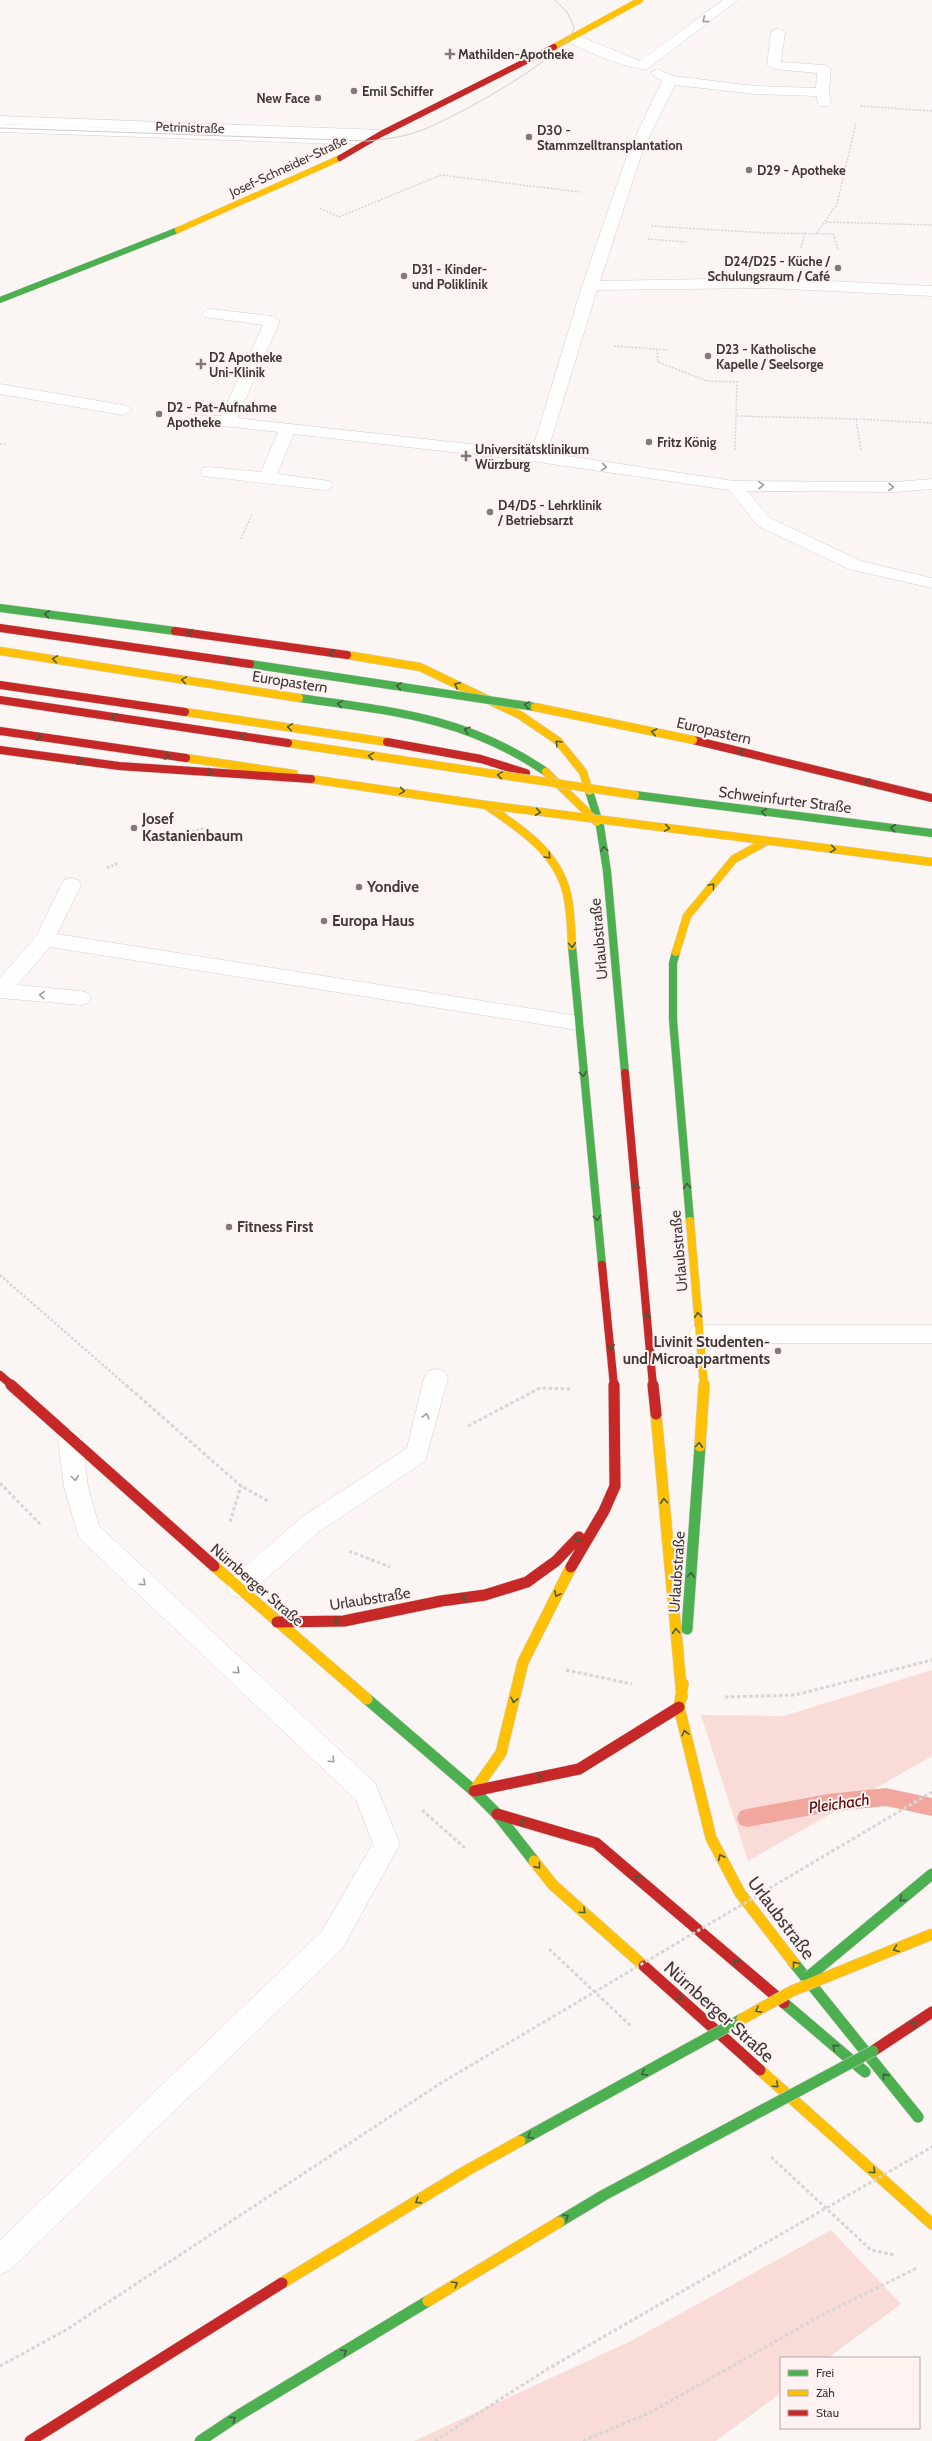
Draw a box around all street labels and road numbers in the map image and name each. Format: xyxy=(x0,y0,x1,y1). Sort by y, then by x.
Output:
street label: Petrinistraße xyxy=(155,118,225,136)
street label: Josef-Schneider-Straße xyxy=(226,132,350,201)
street label: Europastern xyxy=(251,667,329,697)
street label: Europastern xyxy=(675,714,753,748)
street label: Schweinfurter Straße xyxy=(718,783,853,817)
street label: Urlaubstraße xyxy=(586,897,612,980)
street label: Urlaubstraße xyxy=(666,1209,692,1292)
street label: Urlaubstraße xyxy=(665,1530,689,1613)
street label: Nürnberger Straße xyxy=(207,1540,307,1630)
street label: Urlaubstraße xyxy=(328,1584,412,1614)
street label: Urlaubstraße xyxy=(743,1872,819,1964)
street label: Nürnberger Straße xyxy=(659,1957,779,2067)

